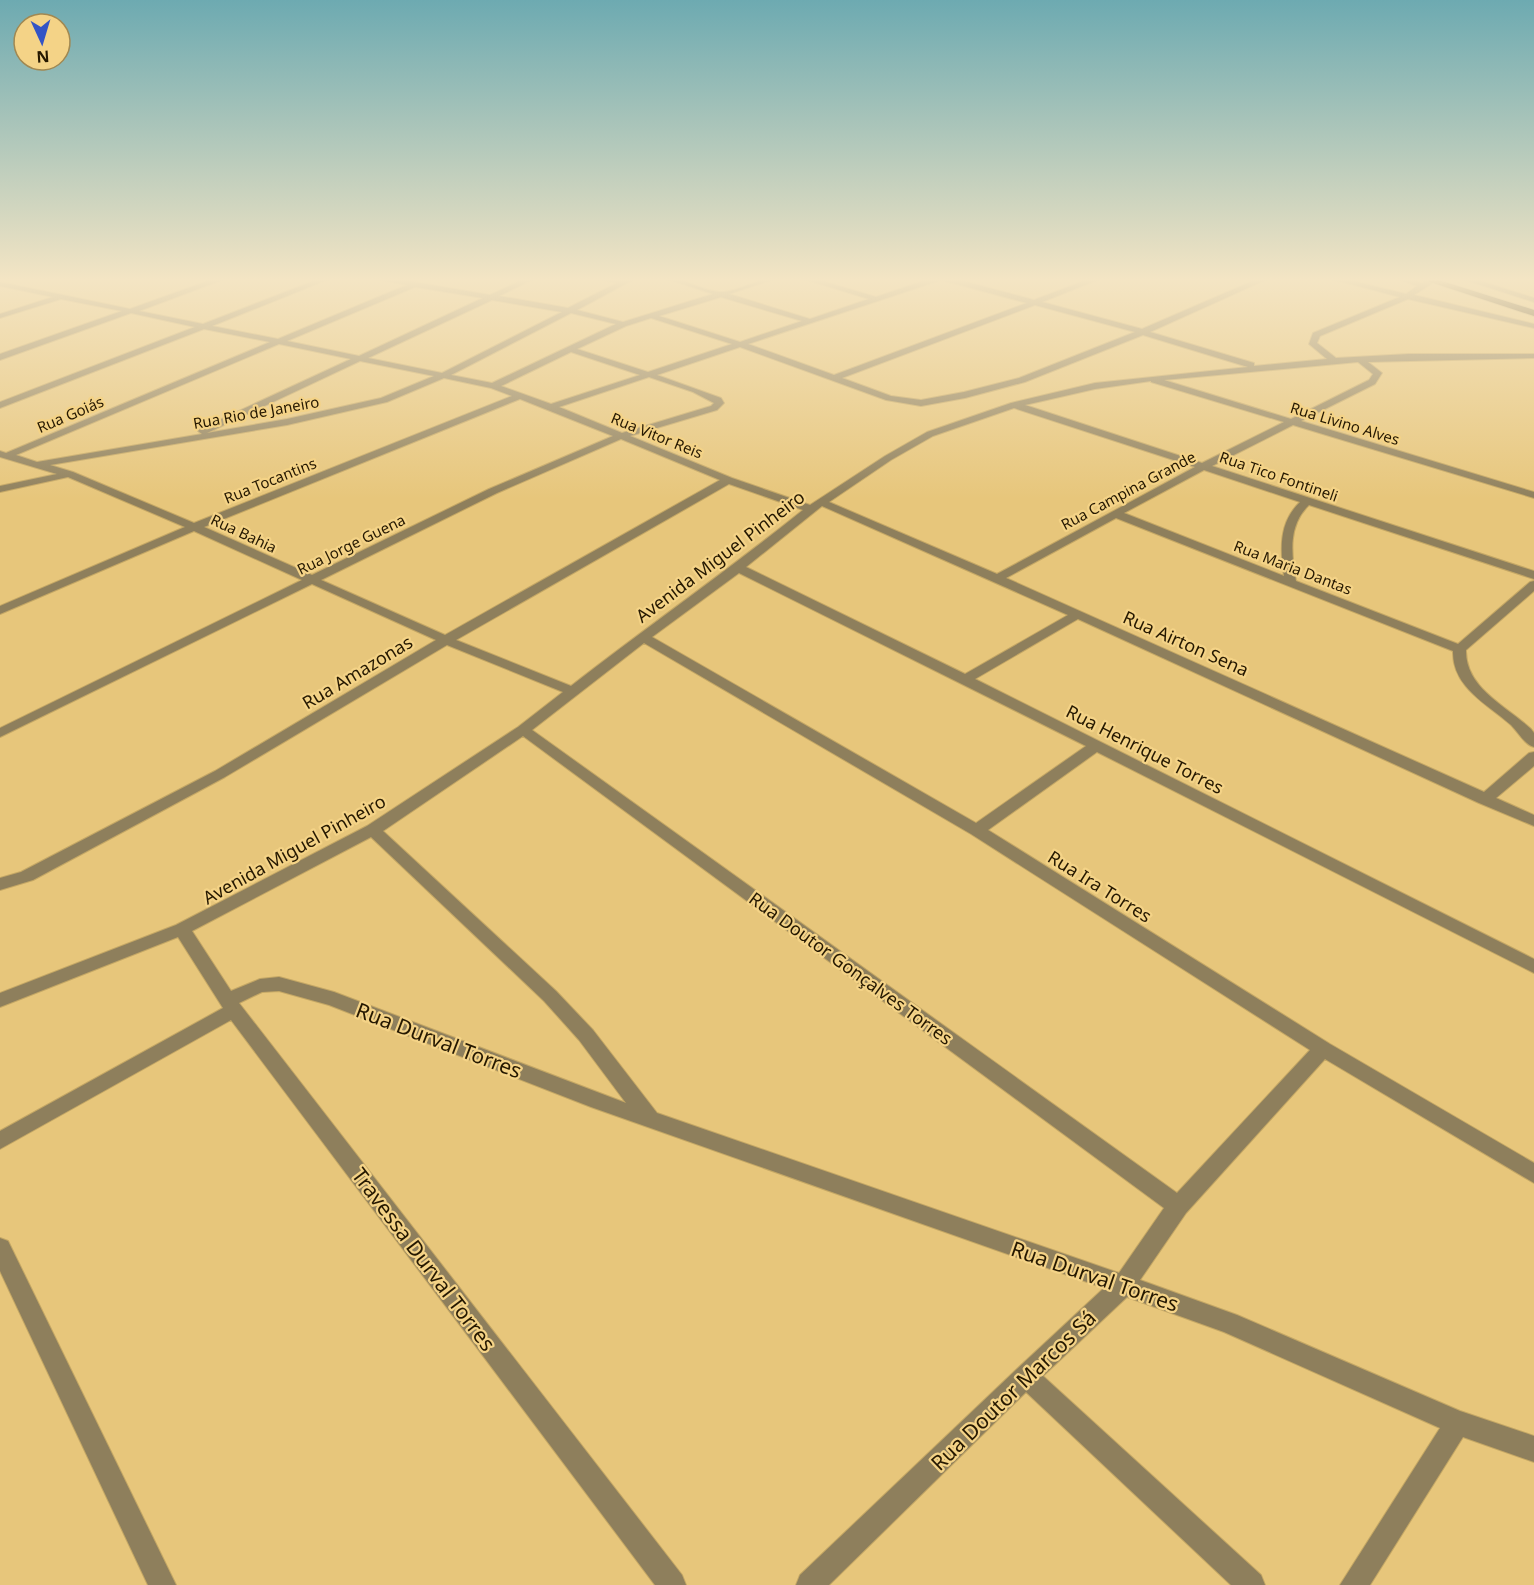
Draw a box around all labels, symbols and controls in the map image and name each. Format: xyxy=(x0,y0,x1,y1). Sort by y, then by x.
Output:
north arrow xyxy=(12,12,72,72)
text: N xyxy=(36,46,50,68)
street label: Rua Goiás xyxy=(34,391,106,437)
street label: Rua Rio de Janeiro xyxy=(191,391,321,433)
street label: Rua Livino Alves xyxy=(1288,397,1402,449)
street label: Rua Vitor Reis xyxy=(608,408,706,462)
street label: Rua Campina Grande xyxy=(1057,446,1199,534)
street label: Rua Tico Fontineli xyxy=(1217,446,1341,506)
street label: Rua Tocantins xyxy=(221,452,319,508)
street label: Avenida Miguel Pinheiro xyxy=(631,485,809,627)
street label: Rua Bahia xyxy=(208,509,280,557)
street label: Rua Jorge Guena xyxy=(294,509,408,579)
street label: Rua Maria Dantas xyxy=(1231,535,1355,599)
street label: Rua Airton Sena xyxy=(1119,605,1253,681)
street label: Rua Amazonas xyxy=(297,630,417,714)
street label: Rua Henrique Torres xyxy=(1062,699,1228,799)
street label: Avenida Miguel Pinheiro xyxy=(198,789,390,909)
street label: Rua Ira Torres xyxy=(1044,845,1156,927)
street label: Rua Doutor Gonçalves Torres xyxy=(745,886,957,1050)
street label: Rua Durval Torres xyxy=(352,996,526,1084)
street label: Travessa Durval Torres xyxy=(346,1162,502,1356)
street label: Rua Durval Torres xyxy=(1008,1234,1182,1318)
street label: Rua Doutor Marcos Sá xyxy=(924,1304,1102,1476)

